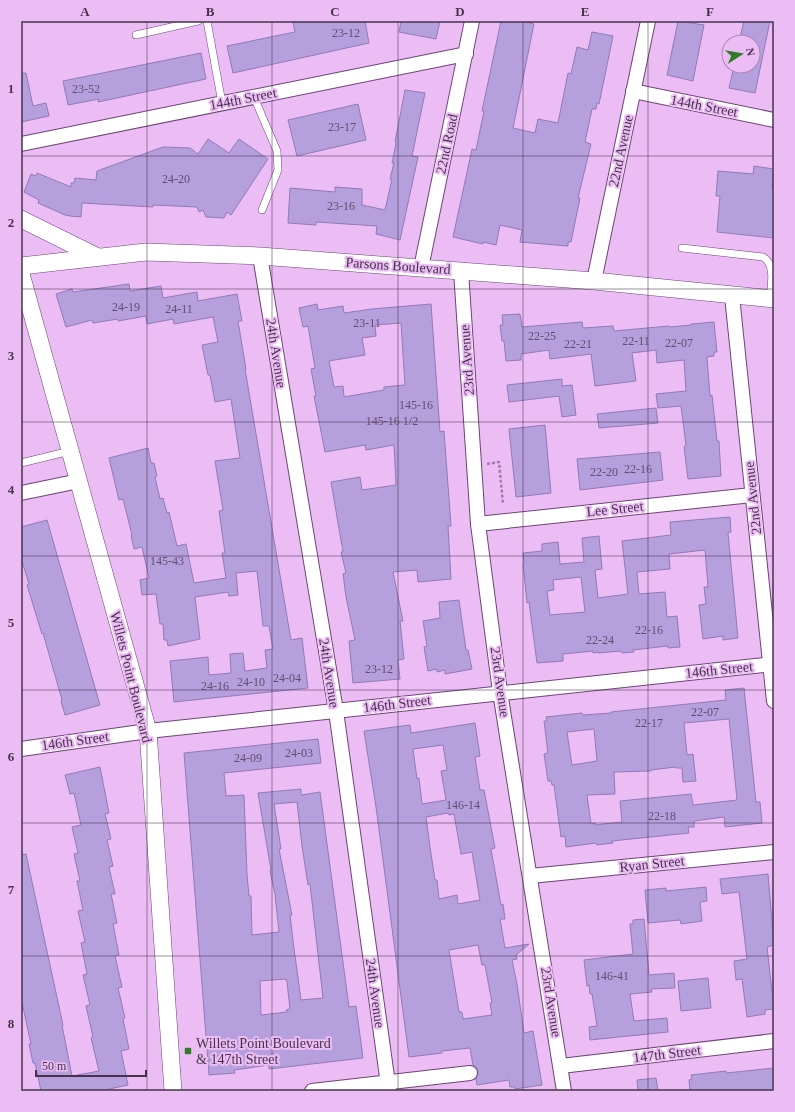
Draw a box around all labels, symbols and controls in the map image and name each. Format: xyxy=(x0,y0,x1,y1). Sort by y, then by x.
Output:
text: A xyxy=(80,4,90,19)
text: B xyxy=(206,4,215,19)
text: C xyxy=(330,4,340,19)
text: D xyxy=(455,4,465,19)
text: E xyxy=(581,4,589,19)
text: F xyxy=(706,4,714,19)
house number: 23-12 xyxy=(332,26,360,40)
north arrow xyxy=(721,34,761,74)
text: N xyxy=(744,47,757,57)
text: 1 xyxy=(8,81,14,96)
house number: 23-52 xyxy=(72,82,100,96)
street label: 144th Street xyxy=(208,85,278,113)
street label: 144th Street xyxy=(669,92,739,120)
street label: 22nd Road xyxy=(433,113,461,175)
street label: 22nd Avenue xyxy=(606,114,636,188)
house number: 23-17 xyxy=(328,120,356,134)
house number: 24-20 xyxy=(162,172,190,186)
house number: 23-16 xyxy=(327,199,355,213)
text: 2 xyxy=(8,215,14,230)
street label: Parsons Boulevard xyxy=(345,255,451,277)
house number: 24-19 xyxy=(112,300,140,314)
house number: 24-11 xyxy=(165,302,193,316)
house number: 23-11 xyxy=(353,316,381,330)
street label: 24th Avenue xyxy=(263,317,289,389)
street label: 23rd Avenue xyxy=(457,324,477,396)
house number: 22-25 xyxy=(528,329,556,343)
house number: 22-11 xyxy=(622,334,650,348)
house number: 22-07 xyxy=(665,336,693,350)
house number: 22-21 xyxy=(564,337,592,351)
text: 3 xyxy=(8,348,15,363)
house number: 145-16 xyxy=(399,398,433,412)
house number: 145-16 1/2 xyxy=(366,414,418,428)
street label: 22nd Avenue xyxy=(742,461,764,535)
house number: 22-16 xyxy=(624,462,652,476)
house number: 22-20 xyxy=(590,465,618,479)
text: 4 xyxy=(8,482,15,497)
street label: Lee Street xyxy=(586,499,644,519)
house number: 145-43 xyxy=(150,554,184,568)
street label: Willets Point Boulevard xyxy=(107,610,155,744)
text: 5 xyxy=(8,615,15,630)
house number: 22-16 xyxy=(635,623,663,637)
house number: 22-24 xyxy=(586,633,614,647)
street label: 24th Avenue xyxy=(316,637,342,709)
street label: 23rd Avenue xyxy=(488,646,512,718)
street label: 146th Street xyxy=(684,659,754,681)
house number: 23-12 xyxy=(365,662,393,676)
house number: 24-04 xyxy=(273,671,301,685)
house number: 24-10 xyxy=(237,675,265,689)
house number: 24-16 xyxy=(201,679,229,693)
street label: 146th Street xyxy=(362,692,432,716)
house number: 22-07 xyxy=(691,705,719,719)
house number: 22-17 xyxy=(635,716,663,730)
street label: 146th Street xyxy=(40,729,110,753)
house number: 24-03 xyxy=(285,746,313,760)
text: 6 xyxy=(8,749,15,764)
house number: 24-09 xyxy=(234,751,262,765)
house number: 146-14 xyxy=(446,798,480,812)
house number: 22-18 xyxy=(648,809,676,823)
street label: Ryan Street xyxy=(619,853,685,875)
text: 7 xyxy=(8,882,15,897)
street label: 24th Avenue xyxy=(363,957,387,1029)
street label: 23rd Avenue xyxy=(538,966,564,1038)
house number: 146-41 xyxy=(595,969,629,983)
text: 8 xyxy=(8,1016,15,1031)
place label: Willets Point Boulevard & 147th Street xyxy=(196,1036,331,1067)
street label: 147th Street xyxy=(632,1042,702,1066)
marker: Willets Point Boulevard & 147th Street xyxy=(183,1046,193,1056)
scale bar xyxy=(36,1052,146,1078)
text: 50 m xyxy=(42,1059,67,1073)

